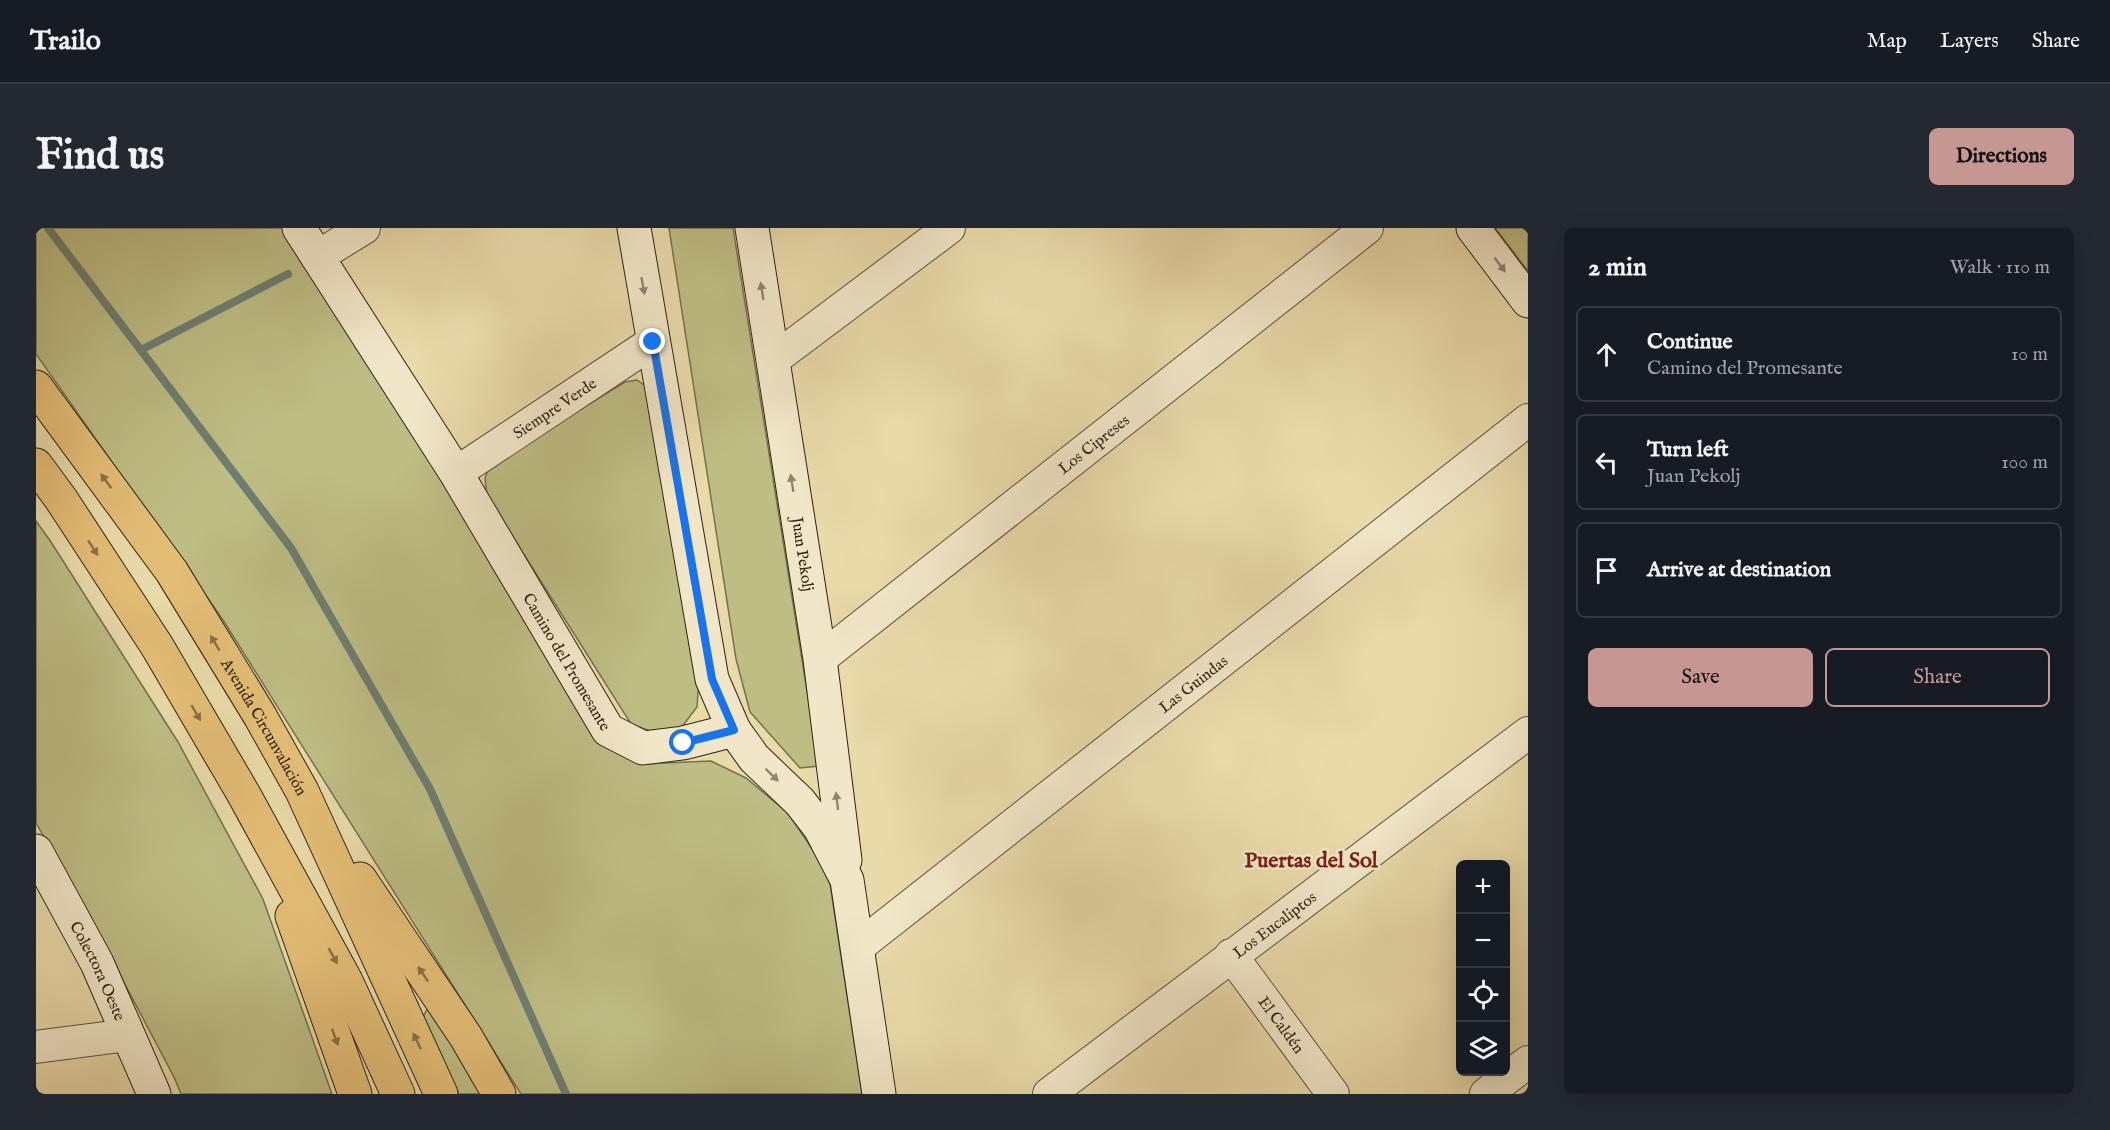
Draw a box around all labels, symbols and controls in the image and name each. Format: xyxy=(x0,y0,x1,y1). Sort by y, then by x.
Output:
text: Trailo xyxy=(30,24,101,59)
text: Map xyxy=(1867,28,1907,55)
text: Layers xyxy=(1940,28,1999,55)
text: Share xyxy=(2032,28,2080,55)
button: Directions xyxy=(1929,128,2074,185)
text: Find us xyxy=(36,130,164,183)
text: 2 min xyxy=(1588,251,1647,284)
text: Walk · 110 m xyxy=(1950,255,2050,280)
one-way arrow xyxy=(1494,257,1506,272)
one-way arrow xyxy=(639,276,648,295)
one-way arrow xyxy=(757,281,766,300)
route end xyxy=(639,328,665,354)
text: Continue xyxy=(1647,328,1733,356)
icon: ahead xyxy=(1590,338,1623,371)
text: 10 m xyxy=(2011,342,2048,367)
text: Camino del Promesante xyxy=(1647,356,1843,381)
street label: Siempre Verde xyxy=(510,374,601,444)
street label: Los Cipreses xyxy=(1055,411,1135,479)
text: Turn left xyxy=(1647,436,1729,464)
icon: left xyxy=(1590,446,1623,479)
text: 100 m xyxy=(2001,450,2048,475)
text: Juan Pekolj xyxy=(1647,464,1741,489)
one-way arrow xyxy=(100,474,112,490)
one-way arrow xyxy=(788,474,797,493)
street label: Juan Pekolj xyxy=(785,514,817,593)
one-way arrow xyxy=(87,540,98,556)
icon: arrive xyxy=(1590,554,1623,587)
text: Arrive at destination xyxy=(1647,556,1831,584)
street label: Camino del Promesante xyxy=(517,590,614,735)
one-way arrow xyxy=(210,634,220,651)
button: Save xyxy=(1588,648,1813,707)
button: Share xyxy=(1825,648,2050,707)
street label: Las Guindas xyxy=(1156,652,1233,719)
street label: Avenida Circunvalación xyxy=(215,655,311,800)
one-way arrow xyxy=(191,705,201,722)
route start xyxy=(669,729,695,755)
one-way arrow xyxy=(764,767,778,781)
one-way arrow xyxy=(833,792,842,811)
district label: Puertas del Sol xyxy=(1244,847,1379,875)
map controls xyxy=(1456,860,1510,1076)
button: + xyxy=(1456,860,1510,914)
street label: Los Eucaliptos xyxy=(1230,888,1321,964)
button: − xyxy=(1456,914,1510,968)
street label: Colectora Oeste xyxy=(64,918,129,1024)
one-way arrow xyxy=(328,948,338,965)
one-way arrow xyxy=(418,965,429,982)
button: locate xyxy=(1456,968,1510,1022)
street label: El Caldén xyxy=(1253,993,1308,1058)
button: layers xyxy=(1456,1022,1510,1076)
one-way arrow xyxy=(331,1028,341,1046)
one-way arrow xyxy=(412,1031,422,1049)

